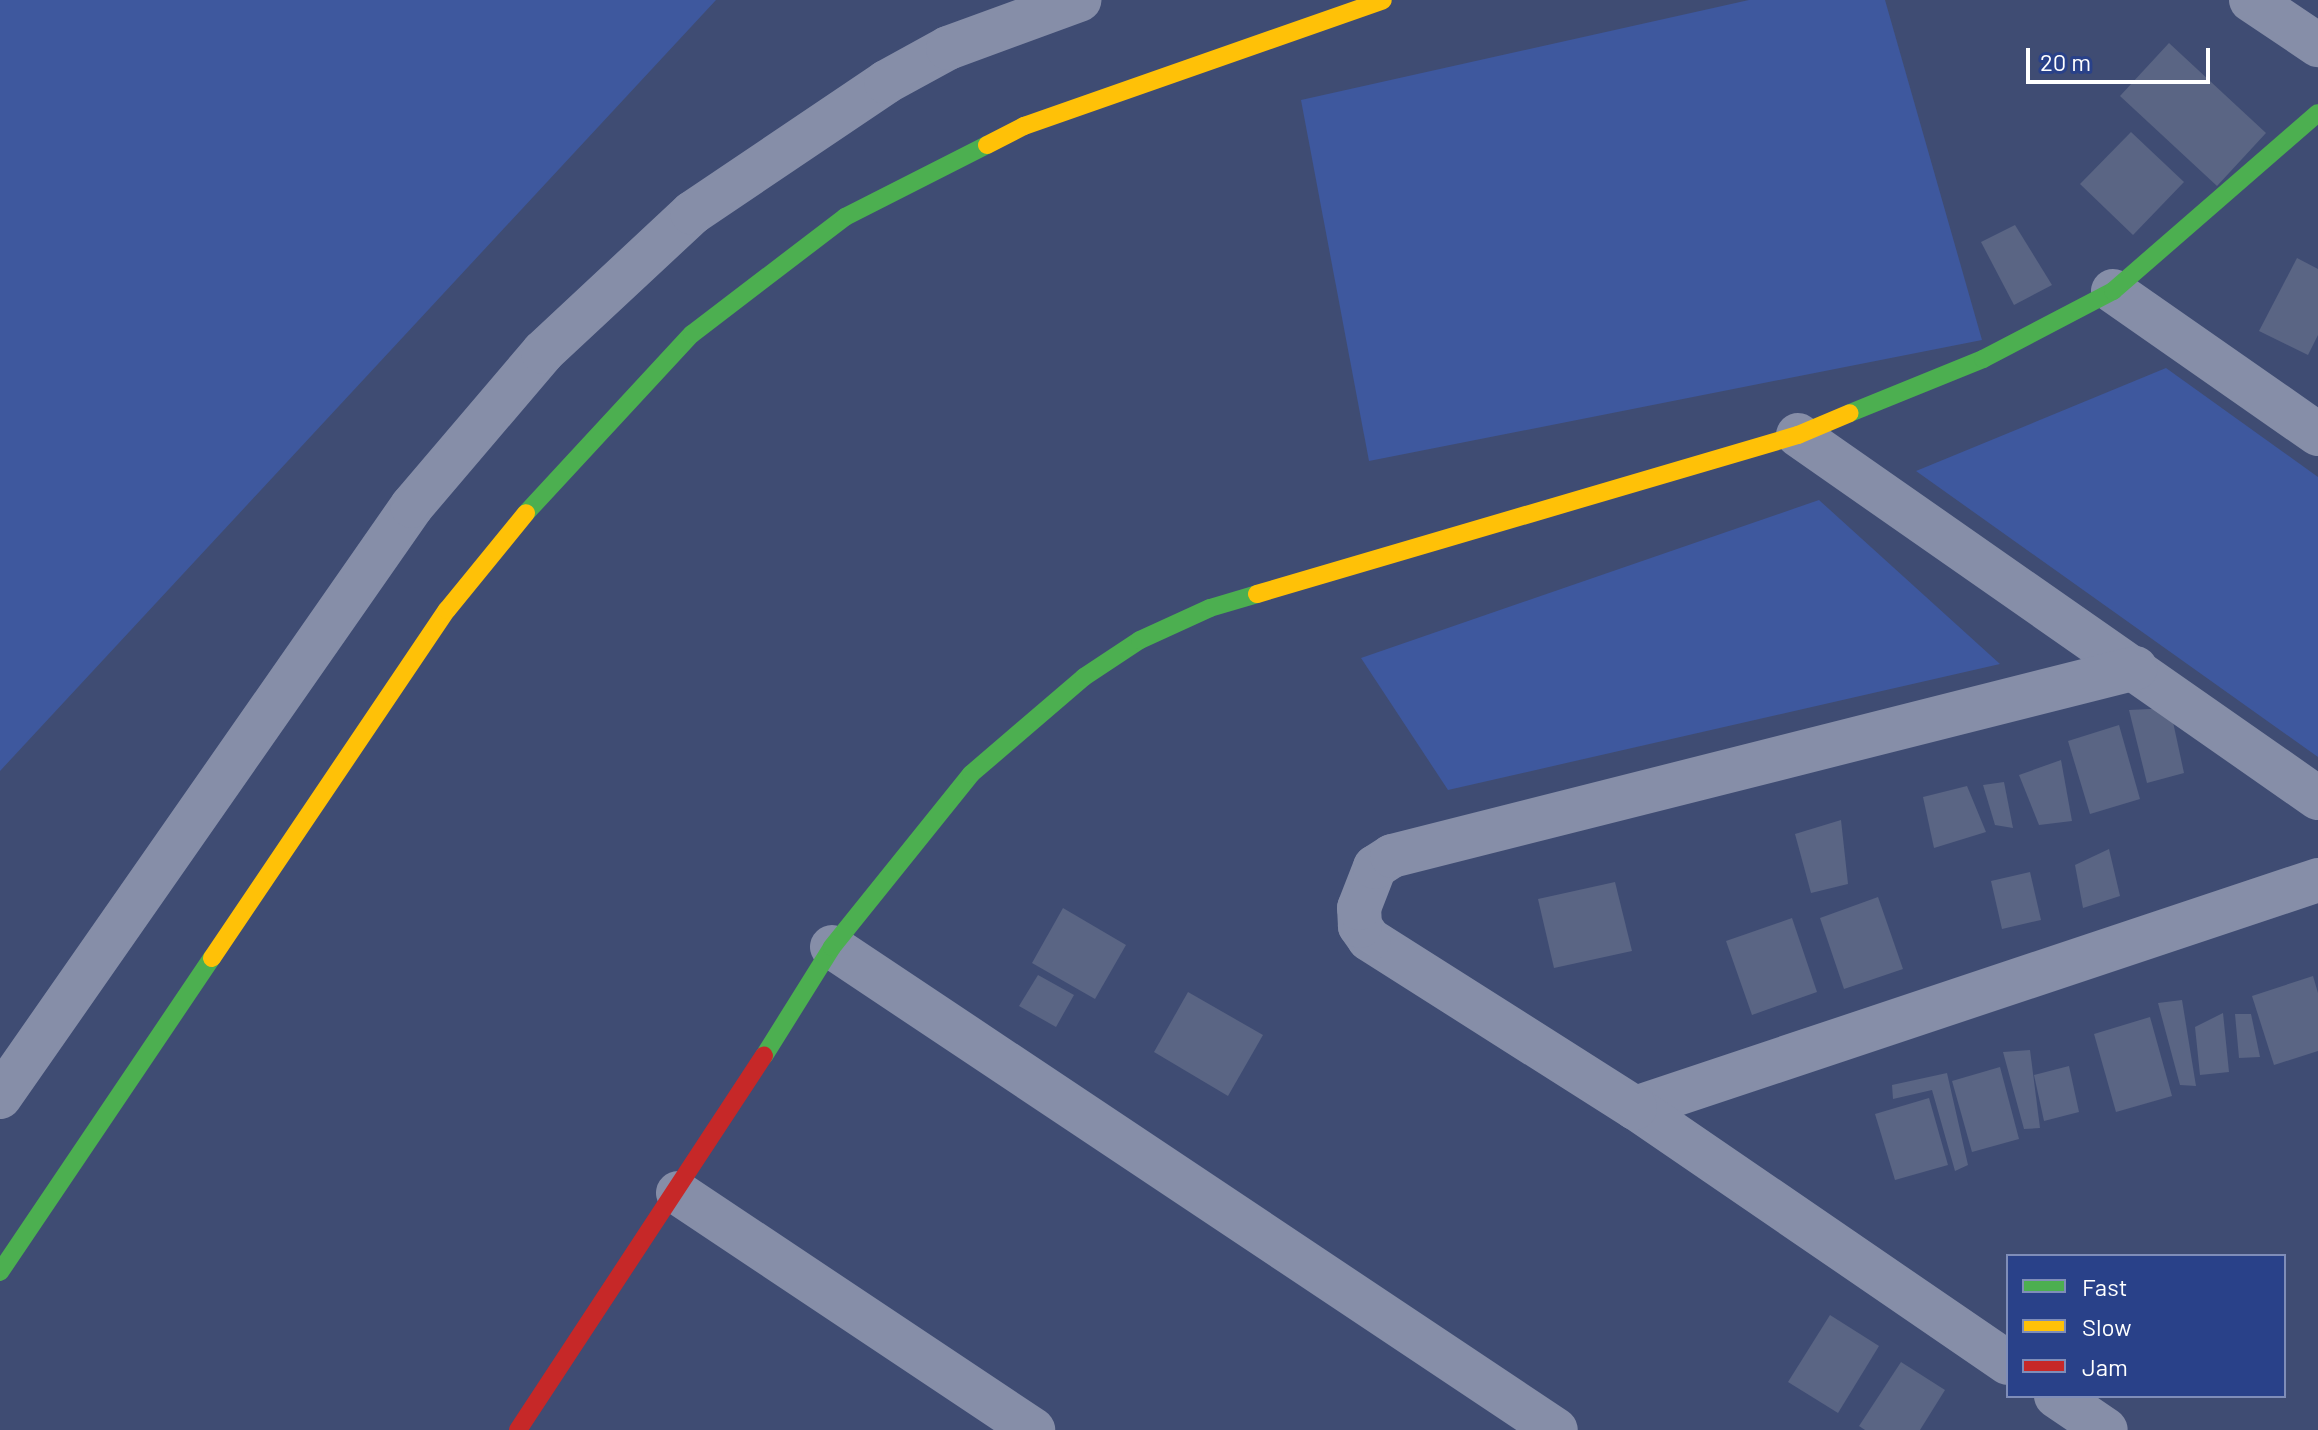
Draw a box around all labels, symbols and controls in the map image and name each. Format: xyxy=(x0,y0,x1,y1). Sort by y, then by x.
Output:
scale bar xyxy=(2030,32,2214,82)
text: 20 m xyxy=(2040,47,2091,76)
legend xyxy=(2006,1254,2286,1398)
text: Fast xyxy=(2082,1272,2127,1301)
text: Slow xyxy=(2082,1312,2131,1341)
text: Jam xyxy=(2082,1352,2128,1381)

